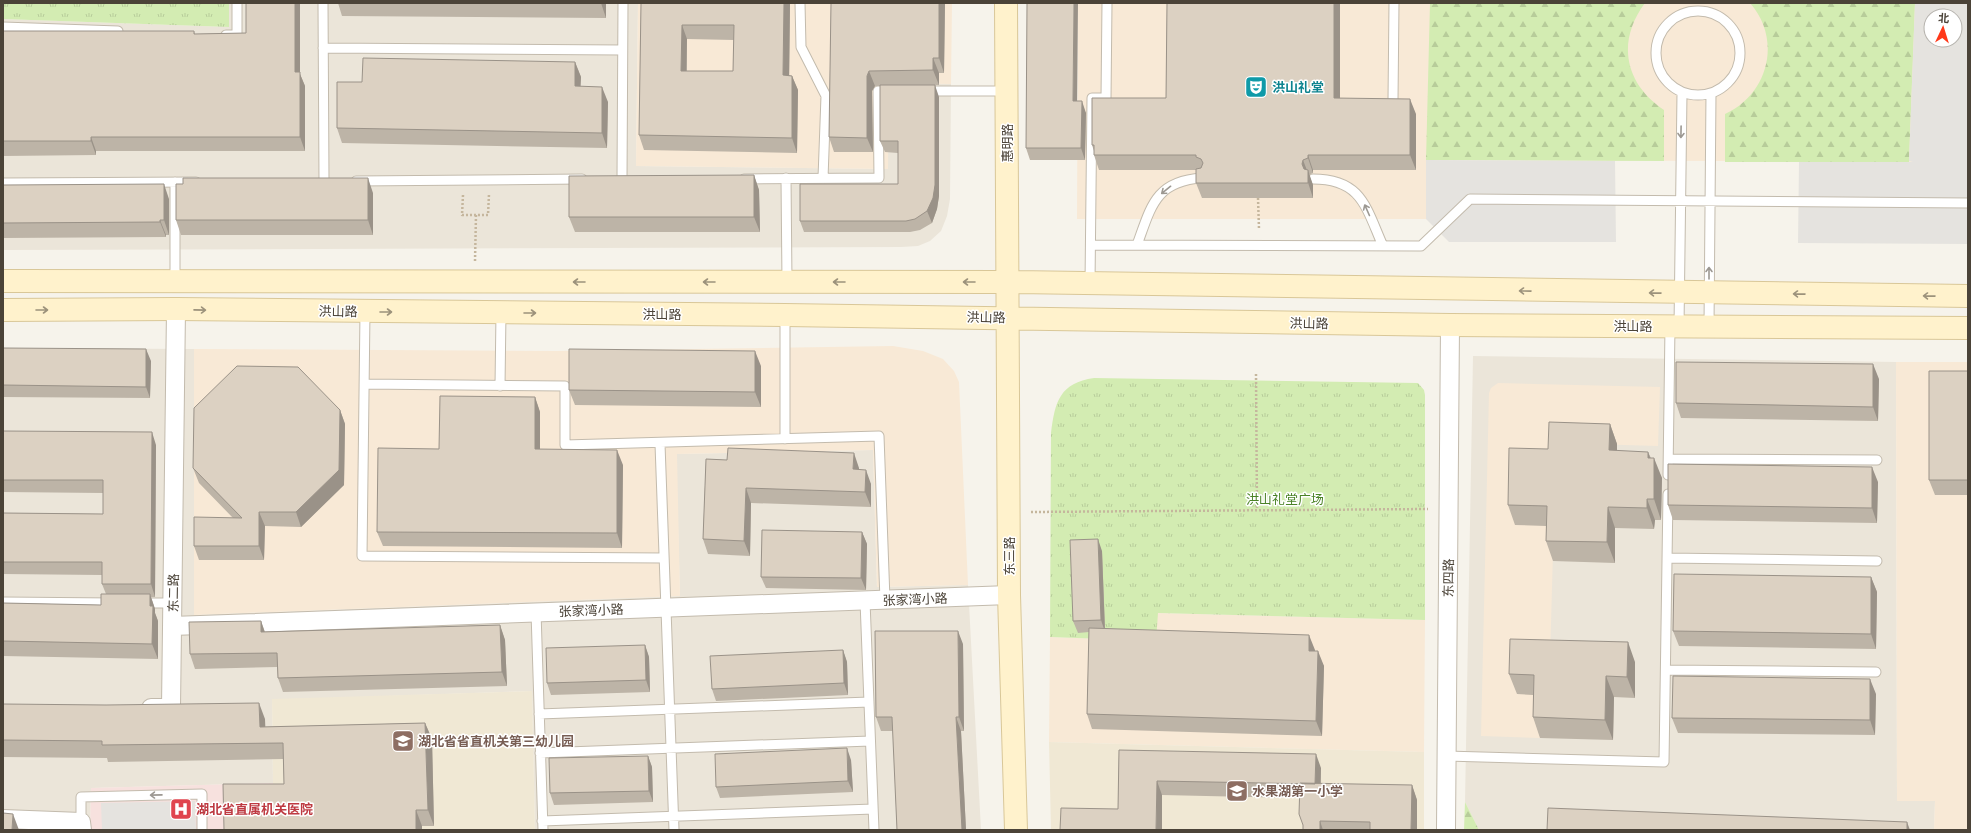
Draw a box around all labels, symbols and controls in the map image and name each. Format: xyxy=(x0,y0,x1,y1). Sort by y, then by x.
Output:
north arrow xyxy=(1923,8,1963,48)
text: 北 xyxy=(1938,11,1950,25)
theatre icon: 洪山礼堂 xyxy=(1243,74,1269,100)
place label: 洪山礼堂 xyxy=(1272,79,1324,95)
street label: 惠明路 xyxy=(999,123,1015,163)
one-way arrow xyxy=(1677,125,1685,138)
one-way arrow xyxy=(1160,185,1171,194)
one-way arrow xyxy=(1363,204,1370,216)
one-way arrow xyxy=(1705,267,1713,280)
one-way arrow xyxy=(573,278,586,286)
one-way arrow xyxy=(703,278,716,286)
one-way arrow xyxy=(833,278,846,286)
one-way arrow xyxy=(963,278,976,286)
one-way arrow xyxy=(1519,287,1532,295)
one-way arrow xyxy=(1649,289,1662,296)
one-way arrow xyxy=(1793,290,1806,298)
one-way arrow xyxy=(1923,292,1936,300)
street label: 洪山路 xyxy=(318,303,358,319)
one-way arrow xyxy=(35,306,48,314)
one-way arrow xyxy=(193,306,206,314)
street label: 洪山路 xyxy=(642,306,682,322)
one-way arrow xyxy=(379,308,392,316)
one-way arrow xyxy=(523,309,536,317)
street label: 洪山路 xyxy=(966,309,1006,325)
street label: 洪山路 xyxy=(1289,315,1329,331)
street label: 洪山路 xyxy=(1613,318,1653,334)
park label: 洪山礼堂广场 xyxy=(1246,491,1324,507)
street label: 东三路 xyxy=(1001,536,1017,576)
street label: 东四路 xyxy=(1440,558,1456,598)
street label: 东二路 xyxy=(165,573,181,613)
street label: 张家湾小路 xyxy=(882,590,948,608)
street label: 张家湾小路 xyxy=(558,601,624,619)
school or university icon: 湖北省省直机关第三幼儿园 xyxy=(390,728,416,754)
place label: 湖北省省直机关第三幼儿园 xyxy=(418,733,574,749)
school or university icon: 水果湖第一小学 xyxy=(1224,778,1250,804)
place label: 水果湖第一小学 xyxy=(1252,783,1343,799)
one-way arrow xyxy=(150,791,163,799)
hospital icon: 湖北省直属机关医院 xyxy=(168,796,194,822)
place label: 湖北省直属机关医院 xyxy=(196,801,313,817)

